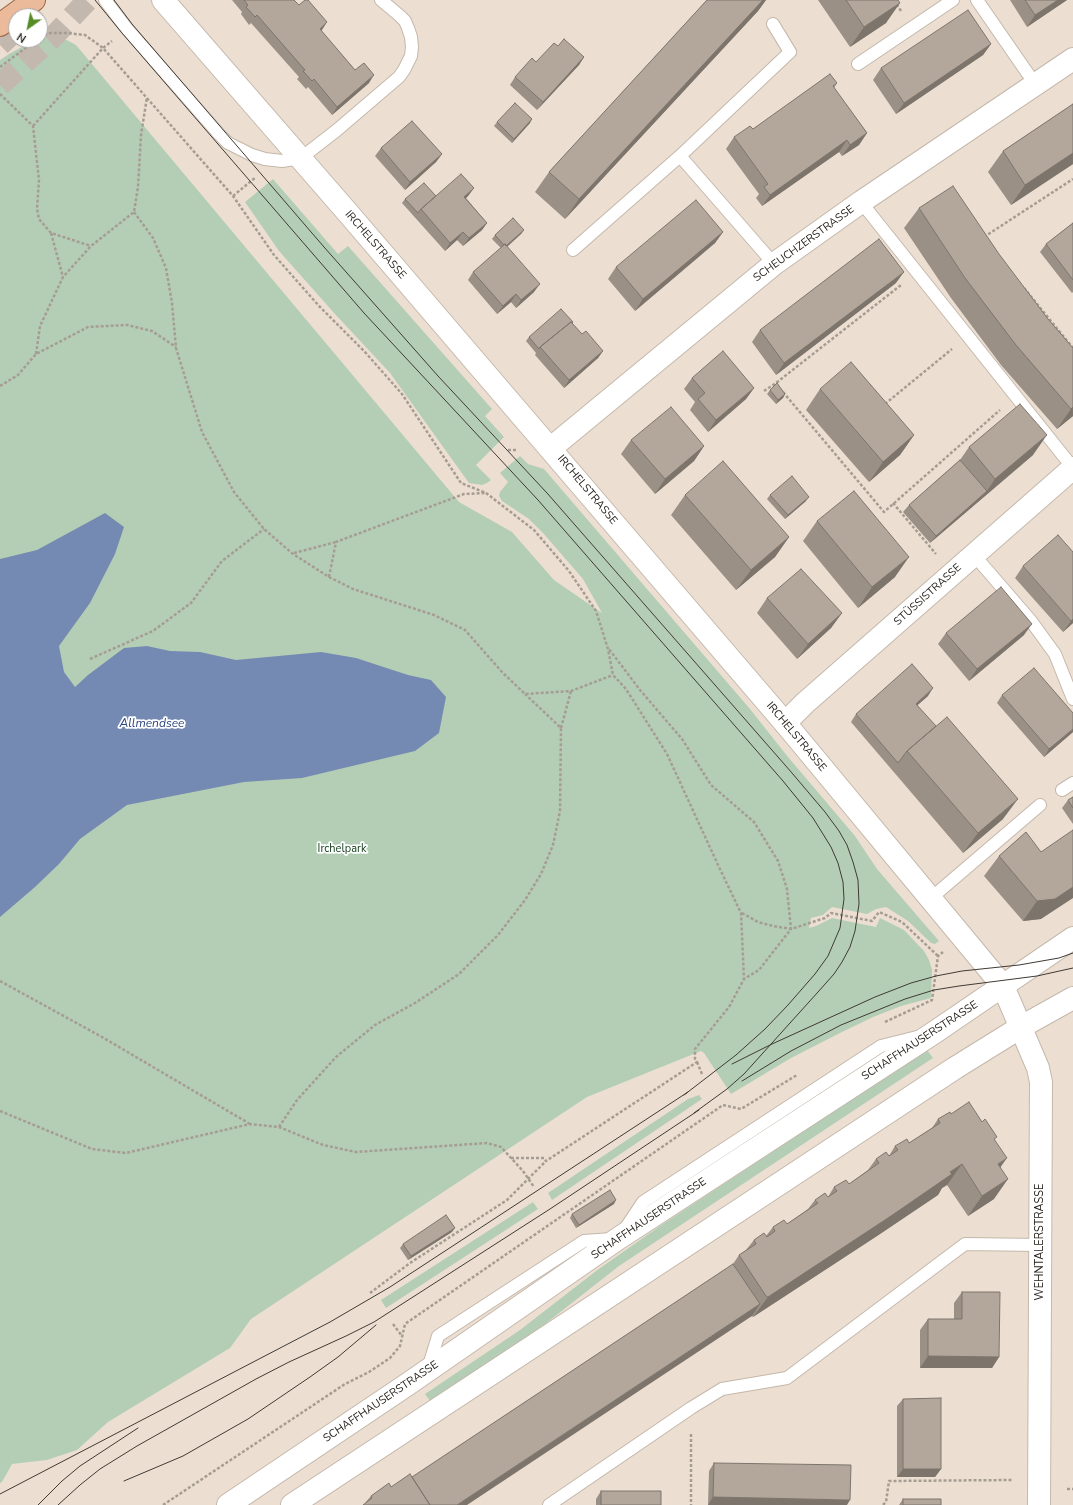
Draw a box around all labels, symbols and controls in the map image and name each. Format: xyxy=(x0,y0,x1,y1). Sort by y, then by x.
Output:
north arrow xyxy=(8,8,48,48)
text: N xyxy=(14,29,29,46)
street label: SCHEUCHZERSTRASSE xyxy=(751,203,857,285)
street label: IRCHELSTRASSE xyxy=(342,208,408,282)
street label: IRCHELSTRASSE xyxy=(554,453,620,527)
street label: STÜSSISTRASSE xyxy=(892,561,964,629)
street label: IRCHELSTRASSE xyxy=(763,700,829,774)
water label: Allmendsee xyxy=(120,717,184,731)
park label: Irchelpark xyxy=(318,842,366,856)
street label: SCHAFFHAUSERSTRASSE xyxy=(859,998,981,1084)
street label: SCHAFFHAUSERSTRASSE xyxy=(589,1176,709,1262)
street label: WEHNTALERSTRASSE xyxy=(1033,1184,1047,1300)
street label: SCHAFFHAUSERSTRASSE xyxy=(321,1359,441,1445)

